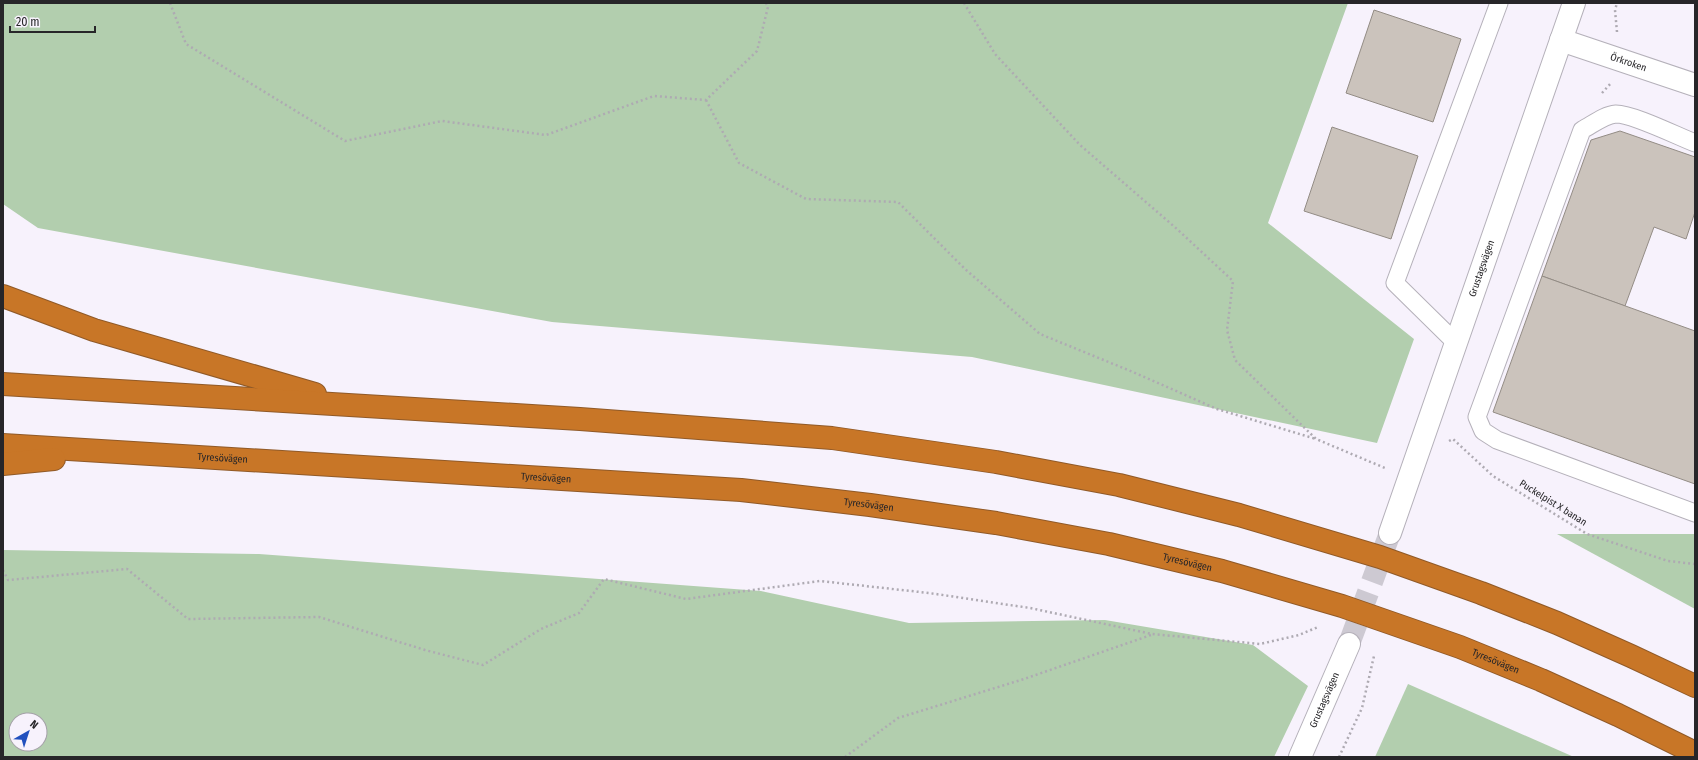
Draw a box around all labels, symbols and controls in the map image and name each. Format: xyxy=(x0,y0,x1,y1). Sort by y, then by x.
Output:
scale bar xyxy=(10,8,95,34)
text: 20 m xyxy=(16,15,40,29)
street label: Örkroken xyxy=(1609,50,1648,74)
street label: Grustagsvägen xyxy=(1466,238,1497,299)
street label: Tyresövägen xyxy=(197,451,248,466)
street label: Tyresövägen xyxy=(521,471,571,486)
street label: Puckelpist X banan xyxy=(1517,477,1589,529)
street label: Tyresövägen xyxy=(843,496,895,514)
street label: Tyresövägen xyxy=(1161,551,1213,574)
street label: Tyresövägen xyxy=(1470,646,1521,677)
street label: Grustagsvägen xyxy=(1307,670,1342,730)
north arrow xyxy=(8,712,48,752)
text: N xyxy=(27,717,41,732)

